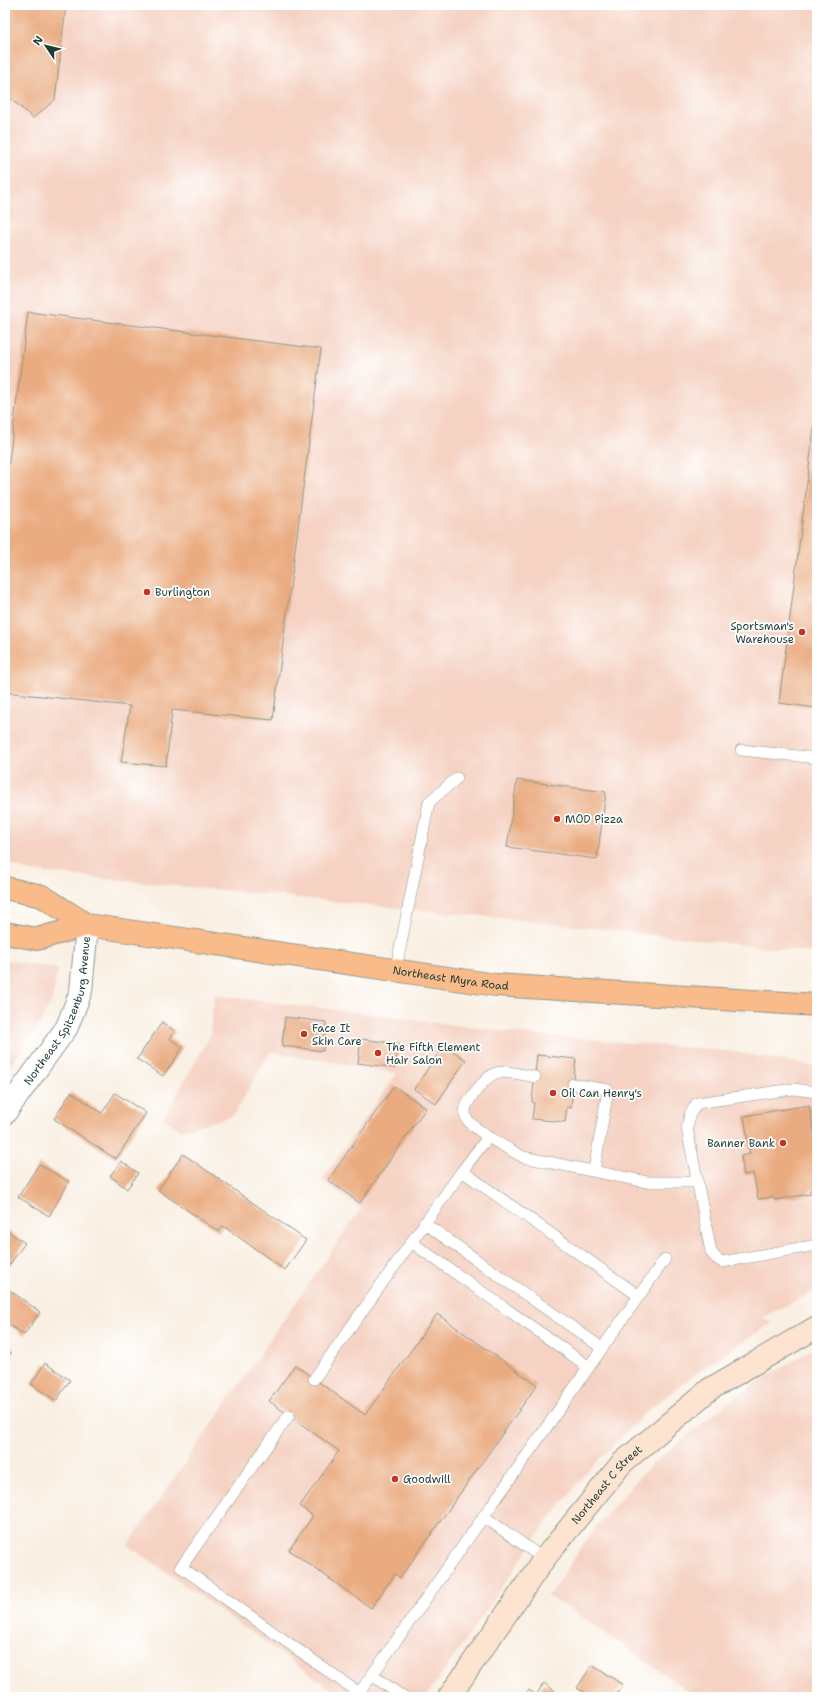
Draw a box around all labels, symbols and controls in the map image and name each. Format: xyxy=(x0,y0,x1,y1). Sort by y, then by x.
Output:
north arrow xyxy=(26,26,66,66)
text: N xyxy=(30,32,47,48)
place label: Burlington xyxy=(155,585,210,600)
marker: Burlington xyxy=(142,587,152,597)
place label: Sportsman's Warehouse xyxy=(730,619,794,647)
marker: Sportsman's Warehouse xyxy=(797,627,807,637)
place label: MOD Pizza xyxy=(565,812,623,827)
marker: MOD Pizza xyxy=(552,814,562,824)
street label: Northeast Spitzenburg Avenue xyxy=(20,935,93,1088)
street label: Northeast Myra Road xyxy=(392,962,509,993)
place label: Face It Skin Care xyxy=(312,1021,362,1049)
marker: Face It Skin Care xyxy=(299,1029,309,1039)
place label: The Fifth Element Hair Salon xyxy=(386,1040,480,1068)
marker: The Fifth Element Hair Salon xyxy=(373,1048,383,1058)
place label: Oil Can Henry's xyxy=(561,1086,642,1101)
marker: Oil Can Henry's xyxy=(548,1088,558,1098)
place label: Banner Bank xyxy=(707,1136,775,1151)
marker: Banner Bank xyxy=(778,1138,788,1148)
street label: Northeast C Street xyxy=(568,1442,645,1527)
place label: Goodwill xyxy=(403,1472,451,1487)
marker: Goodwill xyxy=(390,1474,400,1484)

